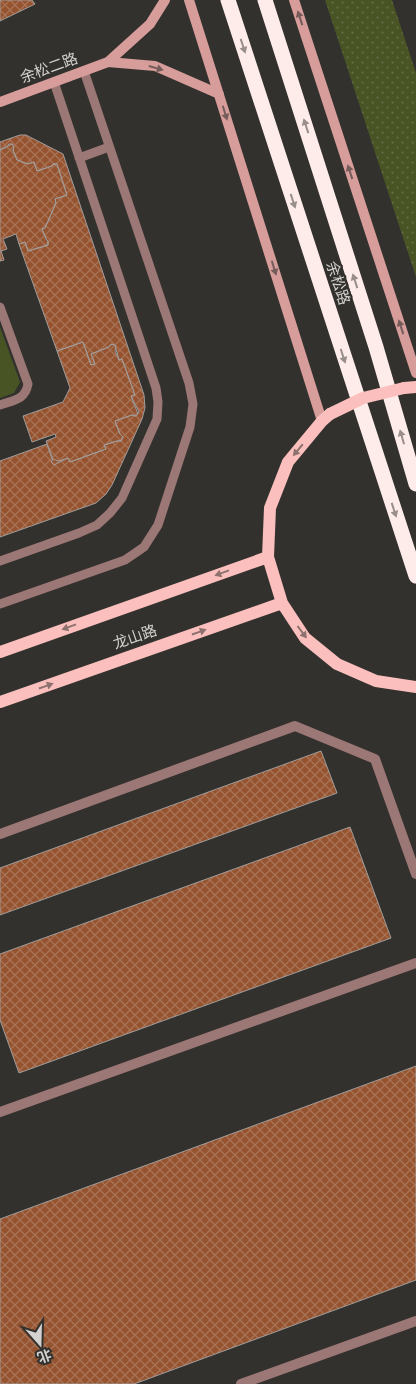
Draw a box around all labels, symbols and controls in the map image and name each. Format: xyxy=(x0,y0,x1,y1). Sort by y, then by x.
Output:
one-way arrow xyxy=(296,10,304,25)
one-way arrow xyxy=(240,39,248,54)
street label: 余松二路 xyxy=(18,49,80,87)
one-way arrow xyxy=(149,64,164,72)
one-way arrow xyxy=(221,106,229,121)
one-way arrow xyxy=(301,119,309,134)
one-way arrow xyxy=(346,165,354,180)
one-way arrow xyxy=(290,194,298,209)
street label: 余松路 xyxy=(322,259,354,307)
one-way arrow xyxy=(270,261,278,276)
one-way arrow xyxy=(351,274,359,289)
one-way arrow xyxy=(397,319,405,334)
one-way arrow xyxy=(340,348,348,363)
one-way arrow xyxy=(398,429,406,444)
one-way arrow xyxy=(292,444,303,457)
one-way arrow xyxy=(390,503,398,518)
one-way arrow xyxy=(214,569,229,577)
street label: 龙山路 xyxy=(111,621,159,653)
one-way arrow xyxy=(61,624,76,632)
one-way arrow xyxy=(297,625,307,639)
one-way arrow xyxy=(192,628,207,636)
one-way arrow xyxy=(39,682,54,690)
north arrow xyxy=(15,1319,65,1369)
text: 北 xyxy=(35,1346,54,1366)

